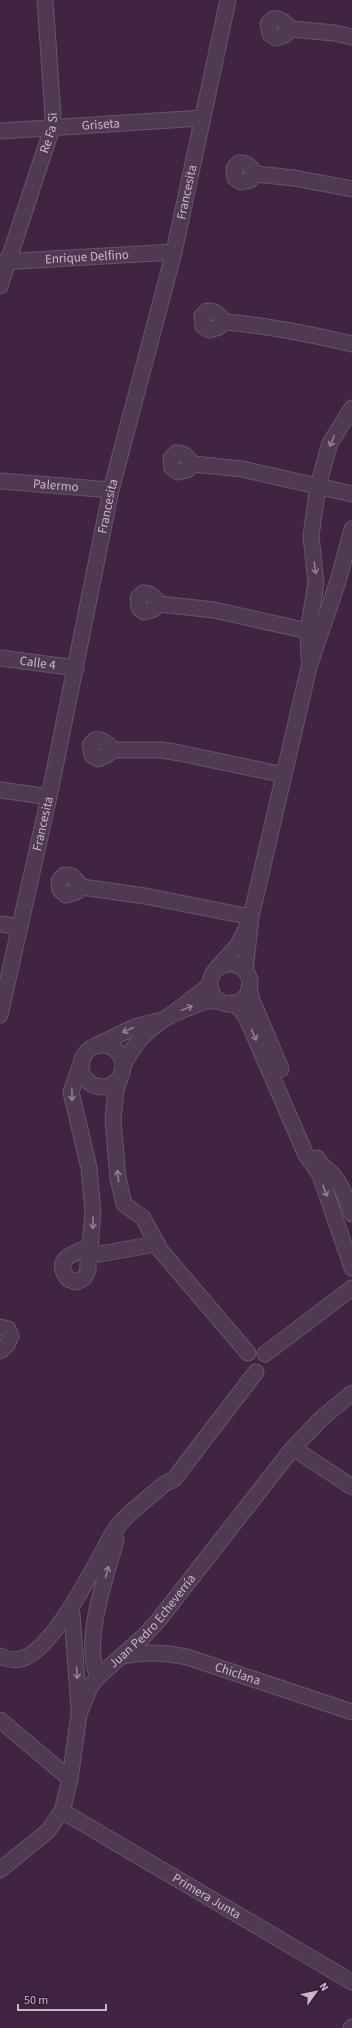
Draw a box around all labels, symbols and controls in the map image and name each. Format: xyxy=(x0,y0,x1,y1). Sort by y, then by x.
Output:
street label: Re Fa Si xyxy=(35,112,62,156)
street label: Griseta xyxy=(81,114,120,135)
street label: Francesita xyxy=(172,163,201,221)
street label: Enrique Delfino xyxy=(44,246,129,268)
one-way arrow xyxy=(328,435,335,447)
street label: Palermo xyxy=(32,475,79,496)
street label: Francesita xyxy=(93,477,123,535)
one-way arrow xyxy=(311,561,318,574)
street label: Calle 4 xyxy=(19,652,57,674)
street label: Francesita xyxy=(28,795,58,853)
one-way arrow xyxy=(180,1004,192,1011)
one-way arrow xyxy=(122,1027,134,1034)
one-way arrow xyxy=(251,1029,258,1041)
one-way arrow xyxy=(68,1088,76,1101)
one-way arrow xyxy=(114,1170,122,1183)
one-way arrow xyxy=(321,1185,329,1197)
one-way arrow xyxy=(89,1216,96,1229)
one-way arrow xyxy=(104,1566,112,1579)
street label: Juan Pedro Echeverría xyxy=(105,1570,200,1672)
street label: Chiclana xyxy=(212,1658,263,1690)
one-way arrow xyxy=(73,1666,80,1679)
street label: Primera Junta xyxy=(169,1869,244,1924)
north arrow xyxy=(296,1972,336,2012)
text: N xyxy=(316,1980,332,1994)
scale bar xyxy=(18,1986,106,2012)
text: 50 m xyxy=(24,1992,48,2009)

